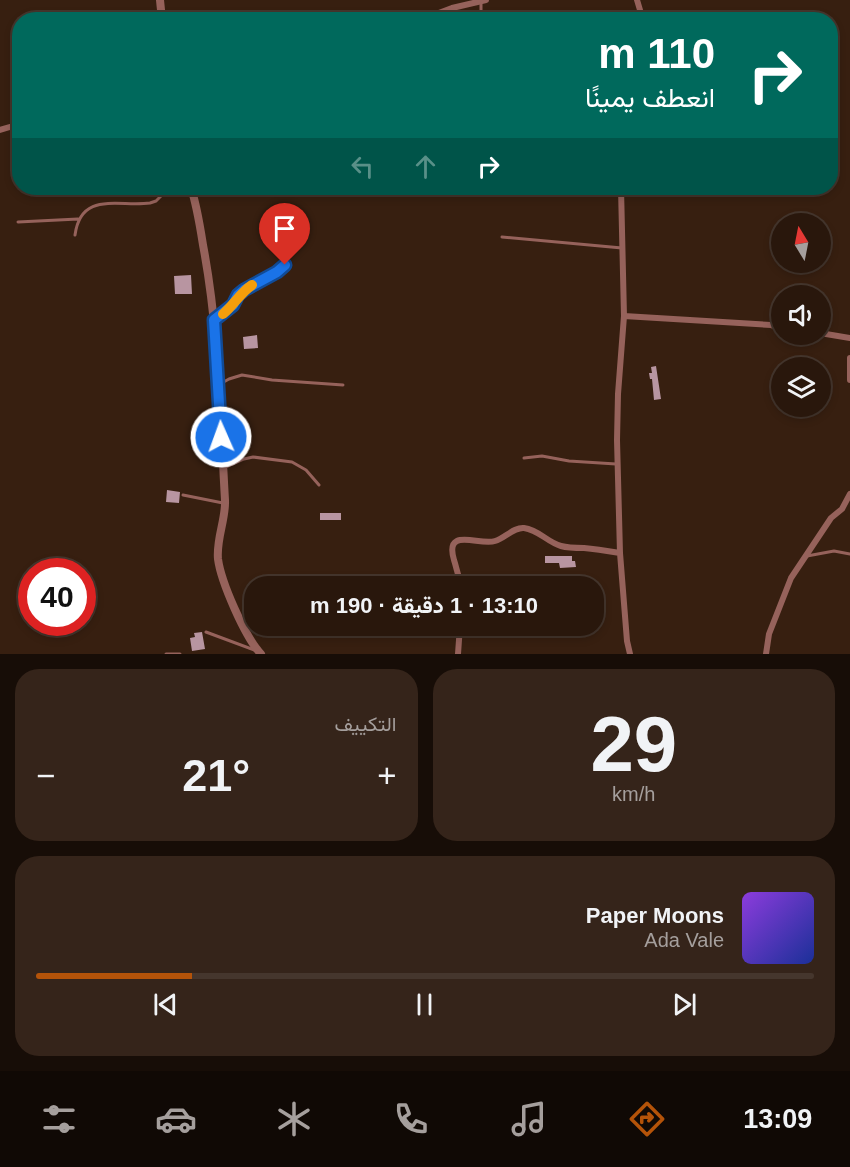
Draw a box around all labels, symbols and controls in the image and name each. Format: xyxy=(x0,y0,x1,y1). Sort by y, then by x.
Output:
text: 110 m xyxy=(598,30,715,77)
icon: right xyxy=(736,36,814,114)
text: انعطف يمينًا xyxy=(585,83,715,113)
icon: left xyxy=(346,150,379,183)
icon: ahead xyxy=(409,150,442,183)
icon: right xyxy=(472,150,505,183)
pin xyxy=(259,203,310,265)
icon: arrive xyxy=(268,212,301,245)
north arrow xyxy=(771,213,831,273)
map controls xyxy=(771,213,831,417)
button: sound xyxy=(771,285,831,345)
button: layers xyxy=(771,357,831,417)
position arrow xyxy=(189,405,253,469)
speed limit sign: 40 xyxy=(18,558,96,636)
text: 13:10 · 1 دقيقة · 190 m xyxy=(310,593,538,618)
text: 29 xyxy=(590,700,677,788)
text: التكييف xyxy=(334,713,397,735)
text: 21° xyxy=(182,750,250,801)
text: − xyxy=(36,757,55,794)
text: + xyxy=(377,757,397,794)
text: km/h xyxy=(612,783,655,805)
text: Paper Moons xyxy=(586,903,724,928)
text: Ada Vale xyxy=(644,929,724,951)
icon: previous xyxy=(149,988,182,1021)
icon: pause xyxy=(408,988,441,1021)
icon: next xyxy=(668,988,701,1021)
icon: filters xyxy=(38,1098,80,1140)
icon: car xyxy=(155,1098,197,1140)
icon: climate xyxy=(273,1098,315,1140)
icon: phone xyxy=(390,1098,432,1140)
icon: music xyxy=(508,1098,550,1140)
icon: directions xyxy=(626,1098,668,1140)
text: 13:09 xyxy=(743,1104,812,1134)

